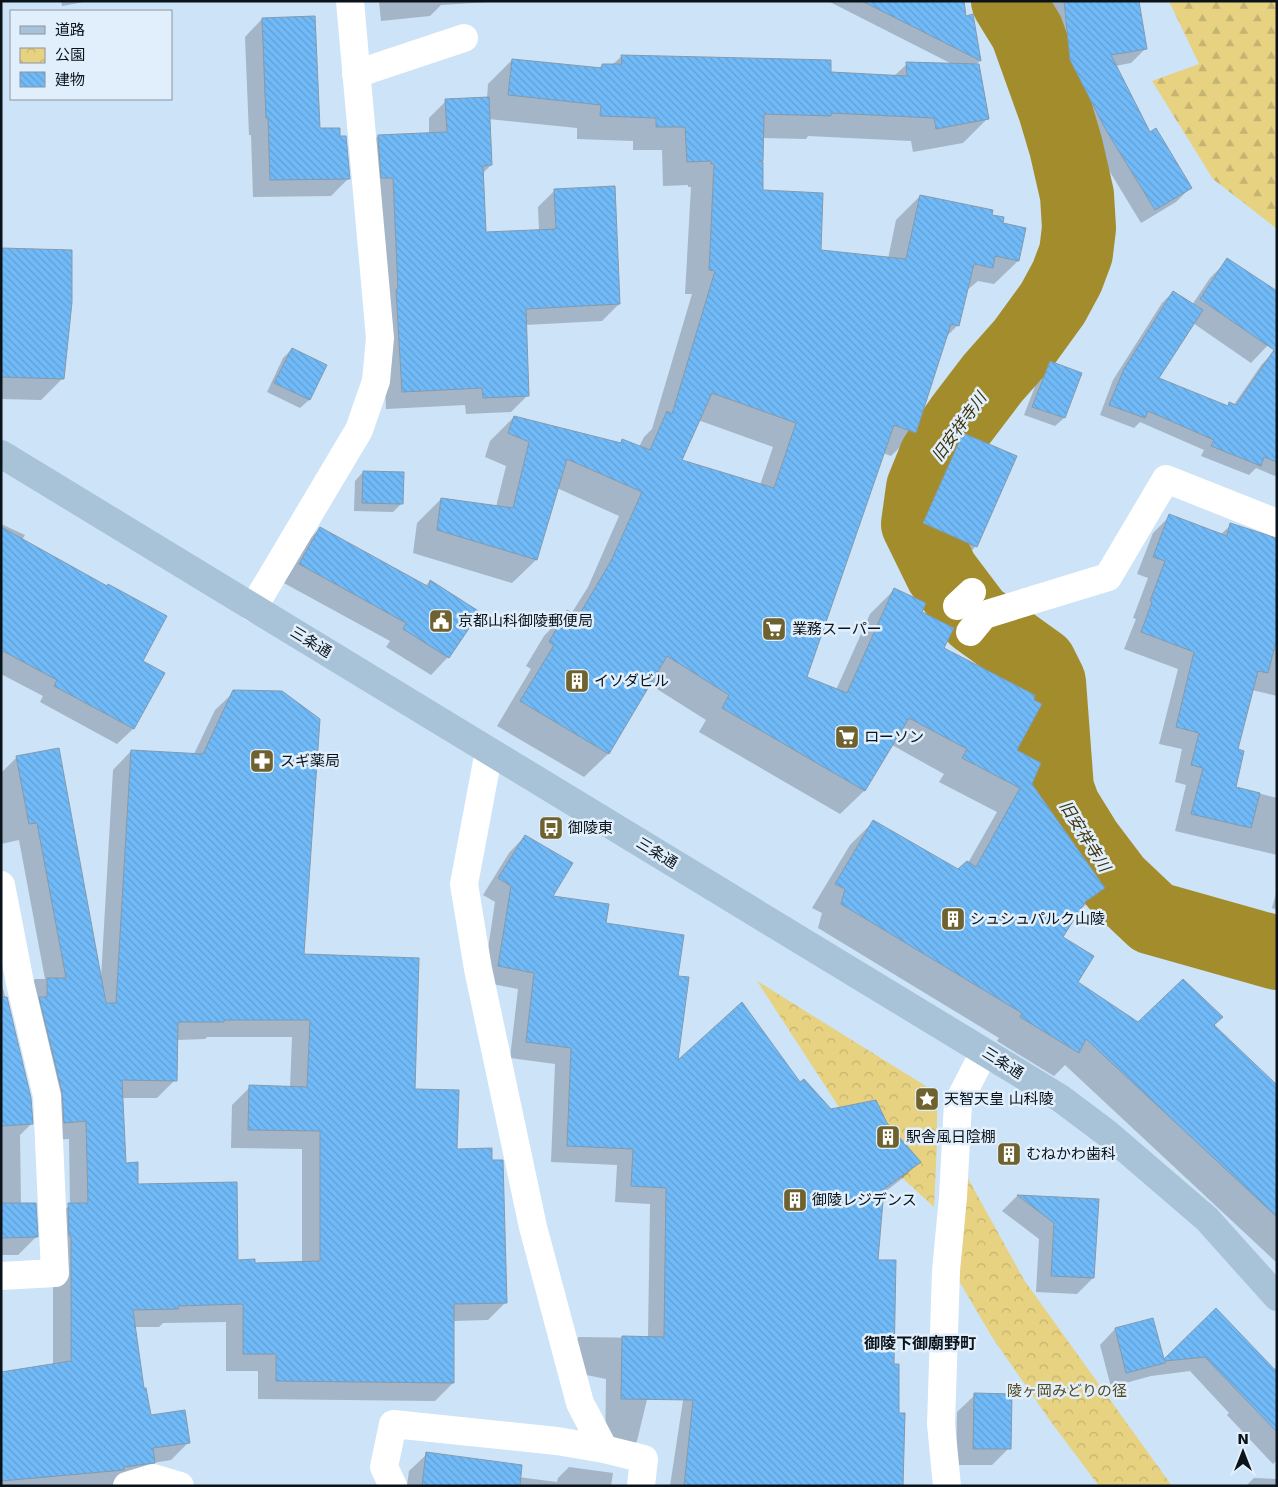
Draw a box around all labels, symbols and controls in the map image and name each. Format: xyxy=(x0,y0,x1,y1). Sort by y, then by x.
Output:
legend xyxy=(10,10,172,100)
text: 道路 xyxy=(55,21,85,39)
text: 公園 xyxy=(55,46,85,64)
text: 建物 xyxy=(55,71,85,89)
water label: 旧安祥寺川 xyxy=(928,387,991,465)
public building icon: 京都山科御陵郵便局 xyxy=(428,608,454,634)
place label: 京都山科御陵郵便局 xyxy=(458,612,593,630)
supermarket icon: 業務スーパー xyxy=(761,616,787,642)
place label: 業務スーパー xyxy=(792,620,882,638)
street label: 三条通 xyxy=(287,623,335,661)
building icon: イソダビル xyxy=(564,668,590,694)
place label: イソダビル xyxy=(594,672,669,690)
supermarket icon: ローソン xyxy=(834,724,860,750)
place label: ローソン xyxy=(864,728,924,746)
pharmacy icon: スギ薬局 xyxy=(249,748,275,774)
place label: スギ薬局 xyxy=(280,752,340,770)
water label: 旧安祥寺川 xyxy=(1056,797,1115,877)
bus stop icon: 御陵東 xyxy=(538,815,564,841)
place label: 御陵東 xyxy=(568,819,613,837)
street label: 三条通 xyxy=(633,834,681,872)
building icon: シュシュパルク山陵 xyxy=(940,906,966,932)
place label: シュシュパルク山陵 xyxy=(970,910,1105,928)
street label: 三条通 xyxy=(979,1043,1027,1083)
place icon: 天智天皇 山科陵 xyxy=(914,1086,940,1112)
place label: 天智天皇 山科陵 xyxy=(944,1090,1054,1108)
building icon: 駅舎風日陰棚 xyxy=(875,1124,901,1150)
place label: 駅舎風日陰棚 xyxy=(906,1128,996,1146)
building icon: むねかわ歯科 xyxy=(996,1141,1022,1167)
place label: むねかわ歯科 xyxy=(1026,1145,1116,1163)
building icon: 御陵レジデンス xyxy=(782,1187,808,1213)
place label: 御陵レジデンス xyxy=(812,1191,917,1209)
district label: 御陵下御廟野町 xyxy=(864,1334,976,1353)
park label: 陵ヶ岡みどりの径 xyxy=(1007,1382,1127,1400)
north arrow xyxy=(1218,1427,1268,1477)
text: N xyxy=(1237,1431,1249,1447)

